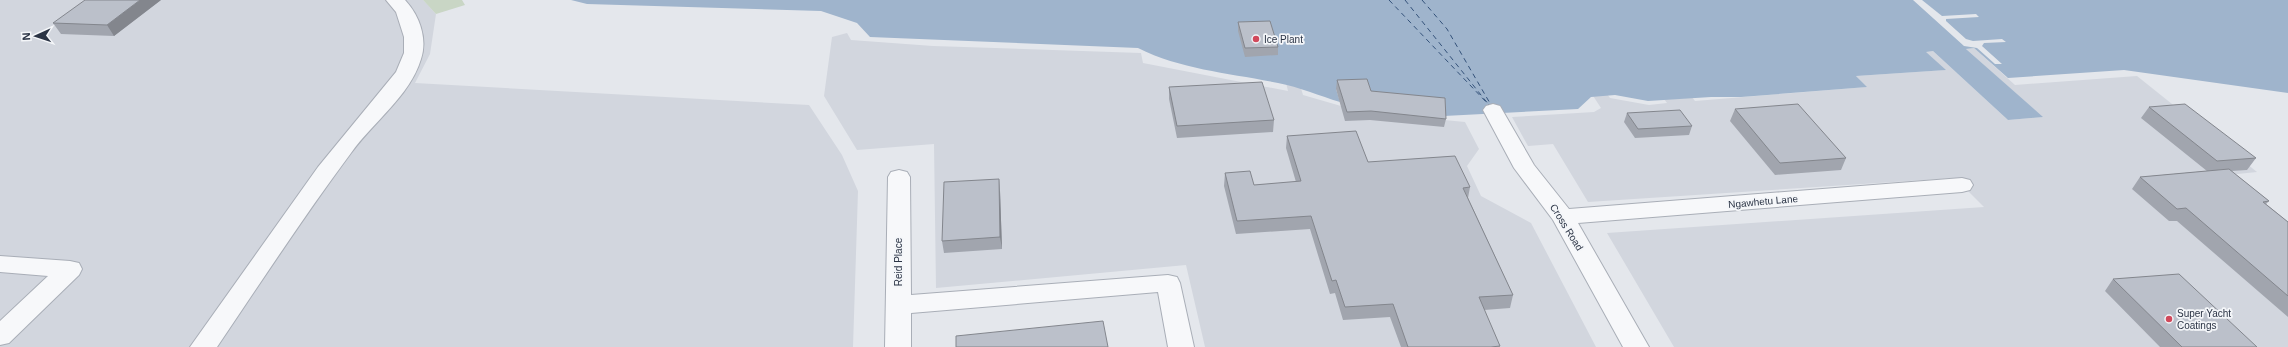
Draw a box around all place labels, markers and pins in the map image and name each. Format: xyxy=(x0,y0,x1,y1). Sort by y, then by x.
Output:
marker: Ice Plant xyxy=(1251,34,1261,44)
place label: Ice Plant xyxy=(1264,34,1303,45)
place label: Super Yacht Coatings xyxy=(2177,308,2231,331)
marker: Super Yacht Coatings xyxy=(2164,314,2174,324)

